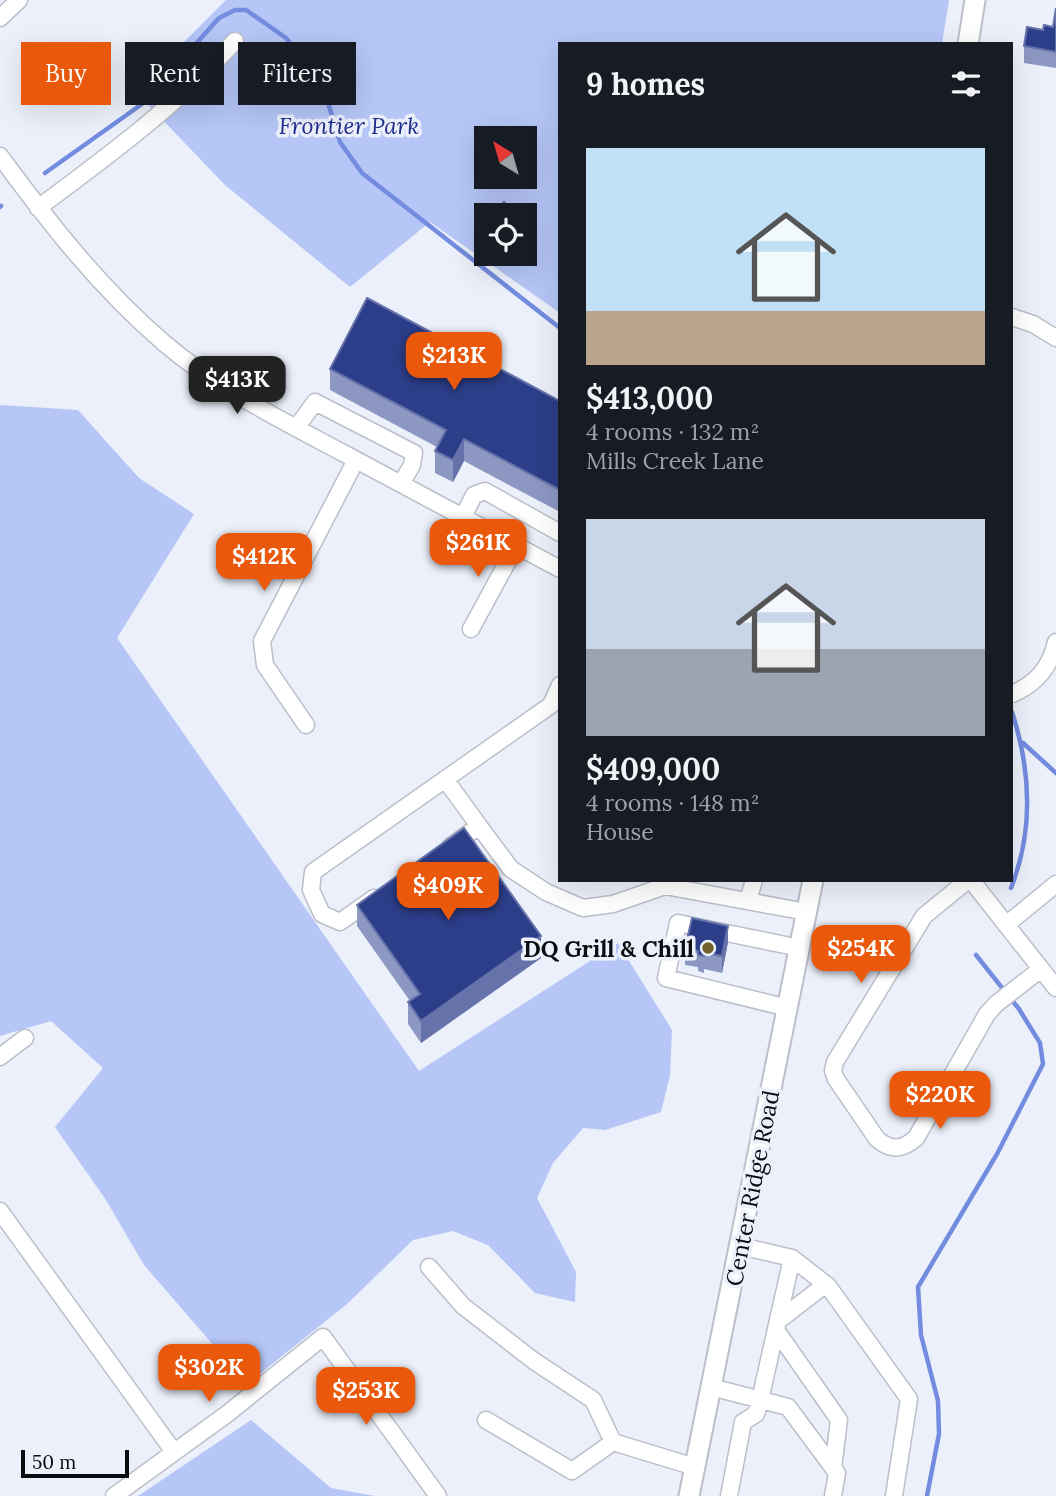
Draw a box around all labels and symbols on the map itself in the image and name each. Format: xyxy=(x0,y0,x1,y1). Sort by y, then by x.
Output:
park label: Frontier Park xyxy=(279,111,419,140)
north arrow xyxy=(474,126,537,189)
pin: $213K xyxy=(405,332,503,392)
pin: $413K xyxy=(188,356,286,416)
pin: $261K xyxy=(429,520,527,579)
pin: $412K xyxy=(215,534,313,593)
pin: $409K xyxy=(399,862,497,922)
pin: $254K xyxy=(812,926,910,985)
place label: DQ Grill & Chill xyxy=(523,934,694,963)
marker: DQ Grill & Chill xyxy=(700,940,716,956)
pin: $220K xyxy=(891,1072,989,1131)
street label: Center Ridge Road xyxy=(719,1087,785,1288)
pin: $302K xyxy=(160,1344,258,1404)
pin: $253K xyxy=(317,1368,415,1427)
scale bar xyxy=(21,1447,130,1479)

